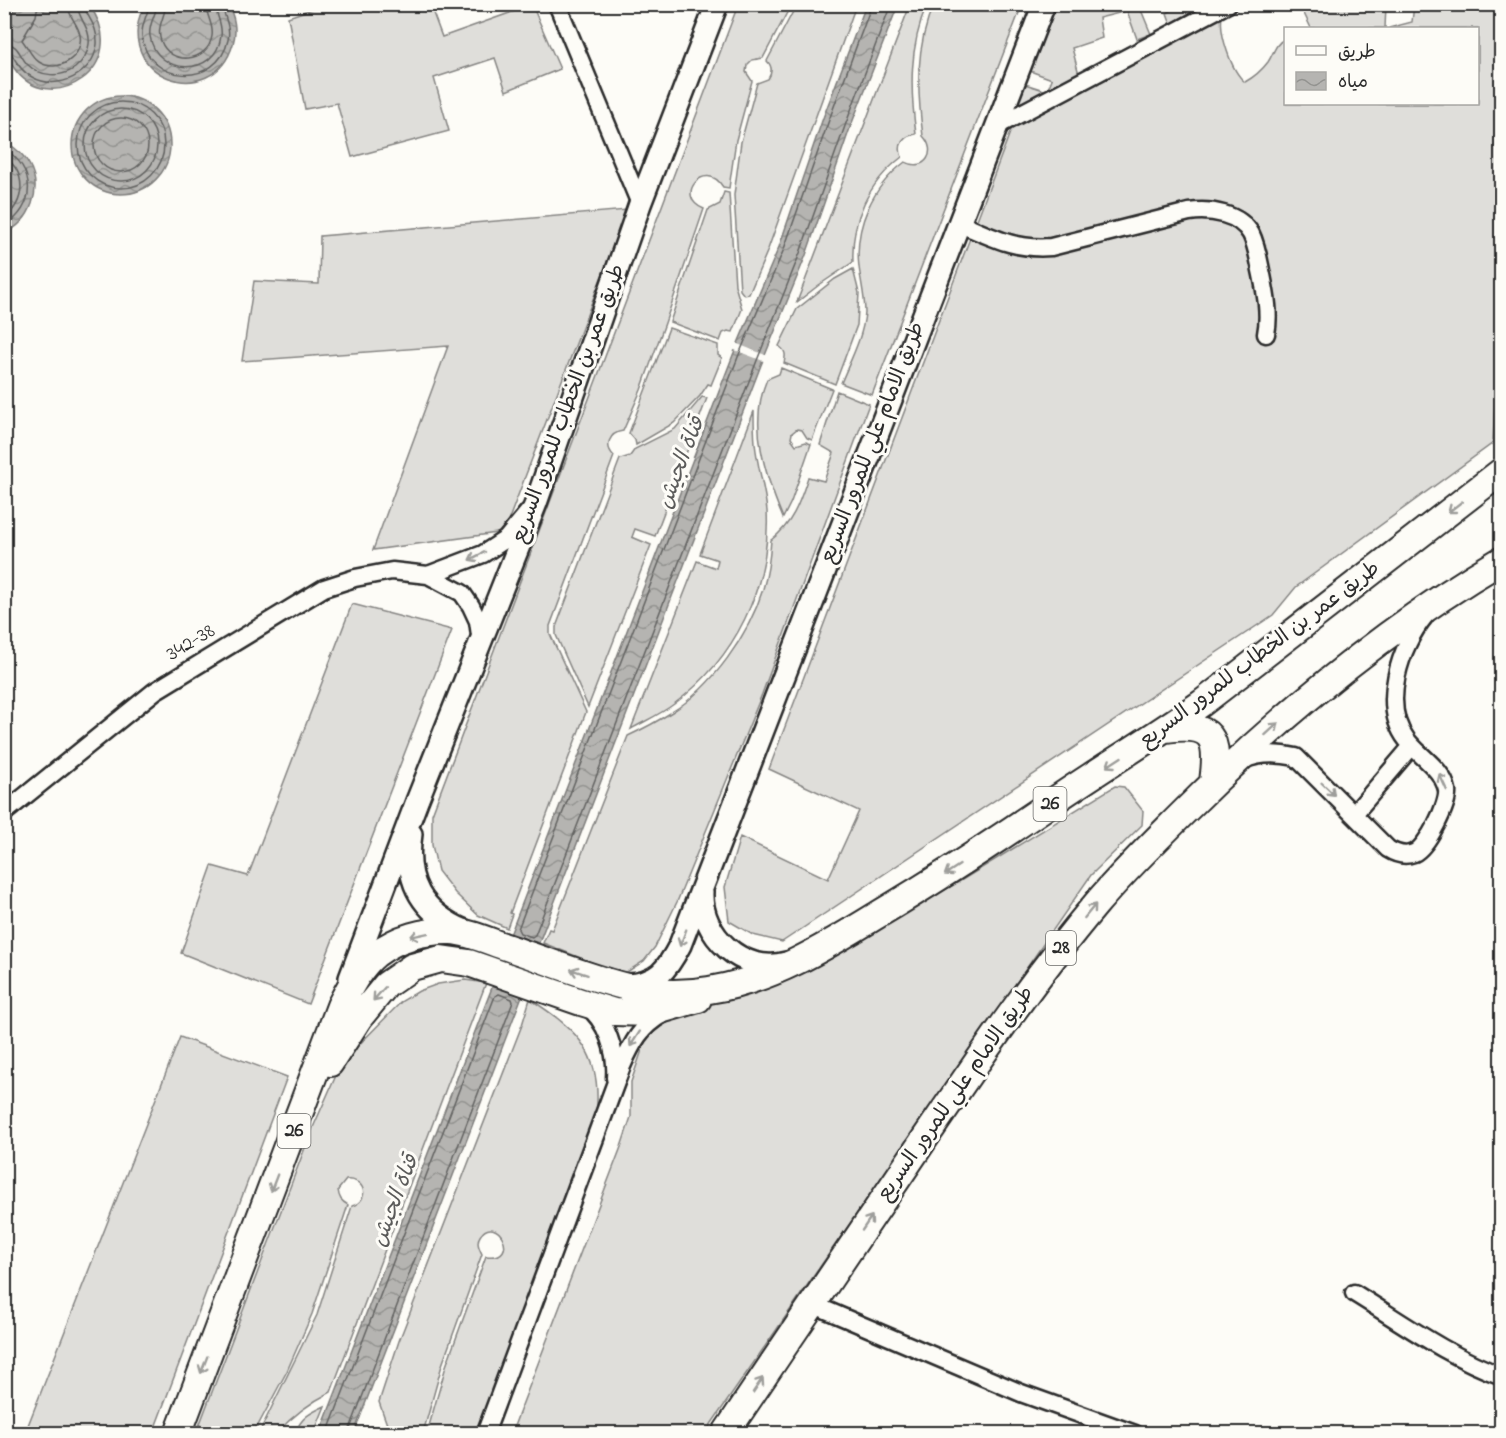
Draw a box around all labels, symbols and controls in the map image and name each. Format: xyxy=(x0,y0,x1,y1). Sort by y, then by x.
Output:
legend xyxy=(1284,27,1479,105)
text: طريق xyxy=(1338,40,1376,66)
text: مياه xyxy=(1338,70,1368,96)
street label: طريق عمر بن الخطاب للمرور السريع xyxy=(504,260,634,548)
street label: طريق الامام علي للمرور السريع xyxy=(813,318,935,569)
water label: قناة الجيش xyxy=(650,411,715,514)
one-way arrow xyxy=(1448,501,1464,514)
one-way arrow xyxy=(469,551,487,562)
street label: طريق عمر بن الخطاب للمرور السريع xyxy=(1133,554,1387,756)
street label: 342-38 xyxy=(161,617,221,669)
one-way arrow xyxy=(1264,722,1279,736)
one-way arrow xyxy=(1106,756,1123,768)
one-way arrow xyxy=(1436,773,1448,791)
one-way arrow xyxy=(1321,781,1336,796)
road number: 26 xyxy=(1034,787,1066,821)
one-way arrow xyxy=(944,864,961,876)
one-way arrow xyxy=(1084,903,1097,919)
one-way arrow xyxy=(676,928,687,946)
one-way arrow xyxy=(410,930,429,941)
road number: 28 xyxy=(1046,931,1076,965)
one-way arrow xyxy=(570,966,589,977)
street label: طريق الامام علي للمرور السريع xyxy=(870,980,1043,1209)
one-way arrow xyxy=(372,986,385,1002)
one-way arrow xyxy=(629,1030,641,1047)
road number: 26 xyxy=(278,1114,310,1148)
water label: قناة الجيش xyxy=(364,1149,429,1252)
one-way arrow xyxy=(268,1173,279,1191)
one-way arrow xyxy=(861,1216,873,1232)
one-way arrow xyxy=(198,1355,209,1373)
one-way arrow xyxy=(752,1377,764,1394)

